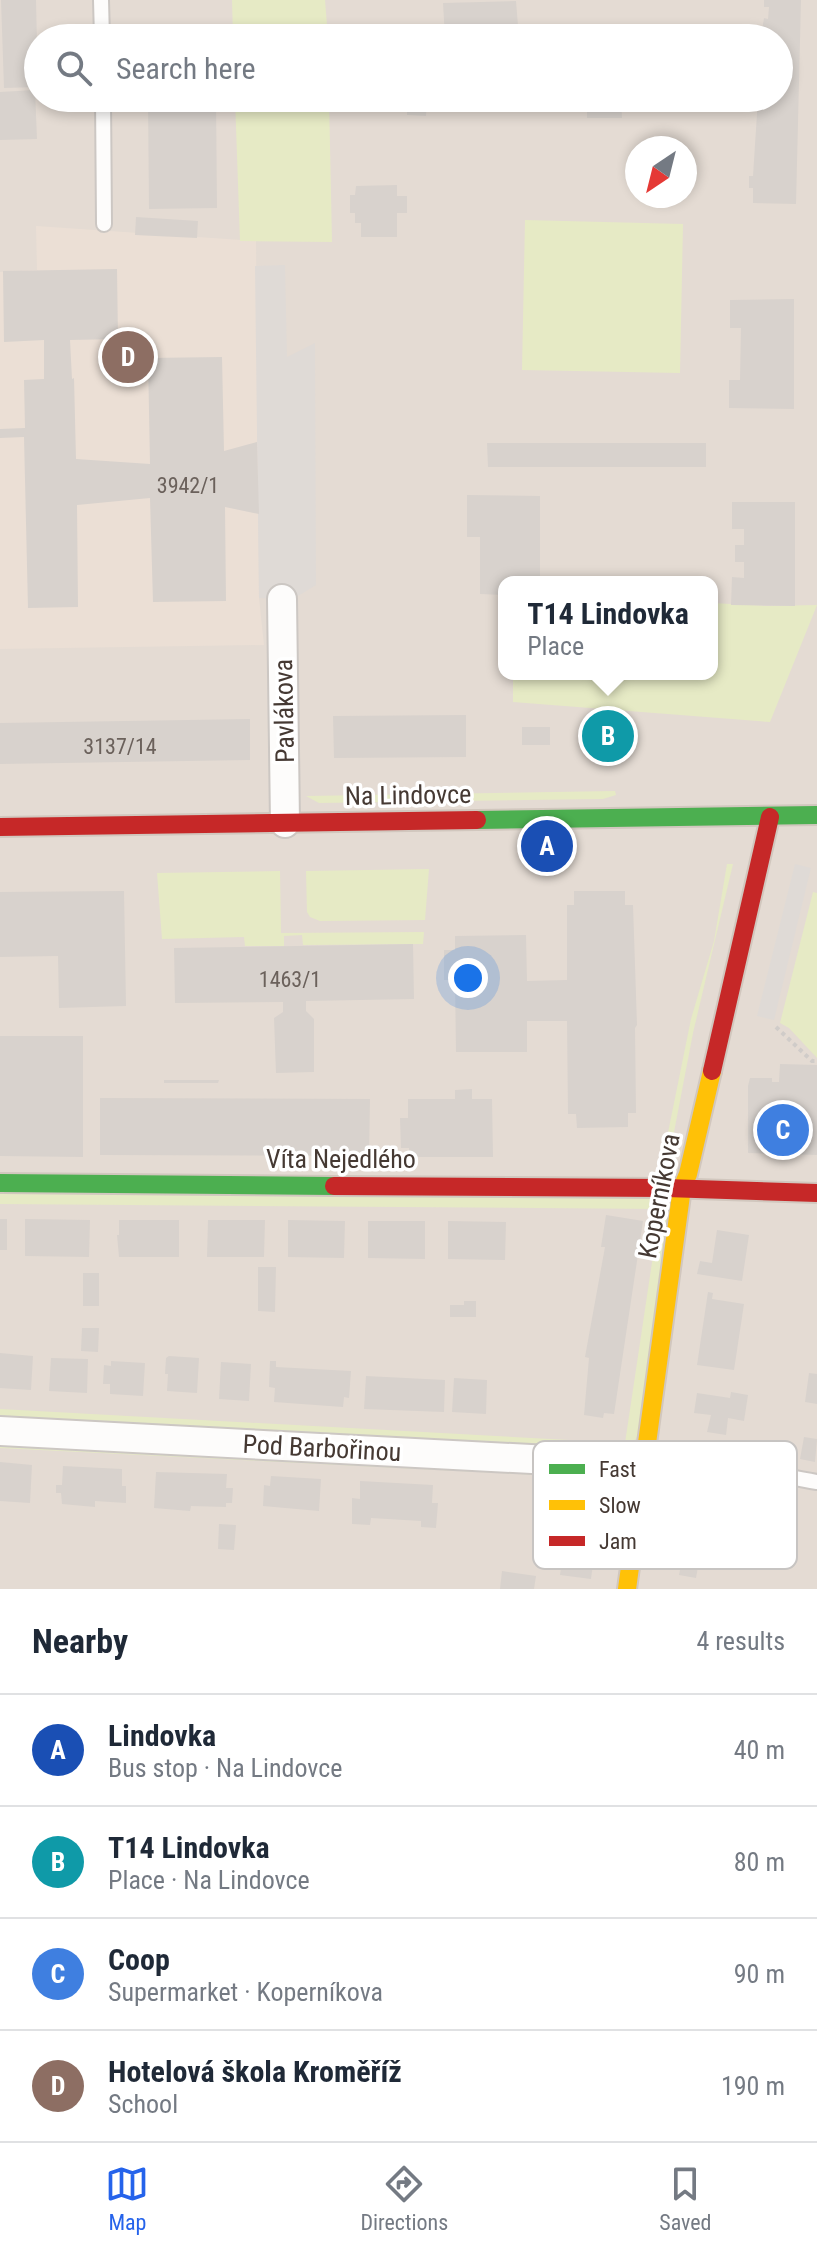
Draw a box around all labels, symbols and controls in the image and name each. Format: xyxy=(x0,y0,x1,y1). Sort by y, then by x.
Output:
search box xyxy=(24,24,793,112)
icon: search xyxy=(52,46,96,90)
text: Search here xyxy=(116,51,256,86)
north arrow xyxy=(625,136,697,208)
pin: D xyxy=(102,327,154,387)
house number: 3942/1 xyxy=(157,473,219,498)
popup xyxy=(498,576,718,680)
text: T14 Lindovka xyxy=(527,596,689,631)
text: Place xyxy=(527,631,584,661)
street label: Pavlákova xyxy=(268,659,300,763)
pin: B xyxy=(582,706,634,766)
house number: 3137/14 xyxy=(83,734,157,759)
street label: Na Lindovce xyxy=(345,779,471,811)
pin: A xyxy=(521,816,573,876)
your location xyxy=(448,958,488,998)
house number: 1463/1 xyxy=(259,967,321,992)
pin: C xyxy=(757,1100,809,1160)
street label: Koperníkova xyxy=(632,1131,686,1261)
street label: Víta Nejedlého xyxy=(266,1144,416,1174)
street label: Pod Barbořinou xyxy=(242,1429,402,1467)
legend xyxy=(533,1441,797,1569)
text: Fast xyxy=(599,1457,636,1482)
text: Slow xyxy=(599,1493,641,1518)
text: Jam xyxy=(599,1529,637,1554)
text: Nearby xyxy=(32,1621,128,1661)
text: 4 results xyxy=(696,1626,785,1656)
text: Lindovka xyxy=(108,1718,216,1753)
text: A xyxy=(50,1735,66,1765)
text: 40 m xyxy=(734,1735,785,1765)
text: Bus stop · Na Lindovce xyxy=(108,1753,342,1783)
text: T14 Lindovka xyxy=(108,1830,270,1865)
text: B xyxy=(51,1847,65,1877)
text: 80 m xyxy=(734,1847,785,1877)
text: Place · Na Lindovce xyxy=(108,1865,310,1895)
text: Coop xyxy=(108,1942,170,1977)
text: C xyxy=(51,1959,65,1989)
text: 90 m xyxy=(734,1959,785,1989)
text: Supermarket · Koperníkova xyxy=(108,1977,383,2007)
text: Hotelová škola Kroměříž xyxy=(108,2054,402,2089)
text: D xyxy=(51,2071,65,2101)
text: 190 m xyxy=(721,2071,785,2101)
text: School xyxy=(108,2089,178,2119)
tab: Map xyxy=(105,2162,149,2235)
tab: Directions xyxy=(360,2162,448,2235)
tab: Saved xyxy=(659,2162,712,2235)

